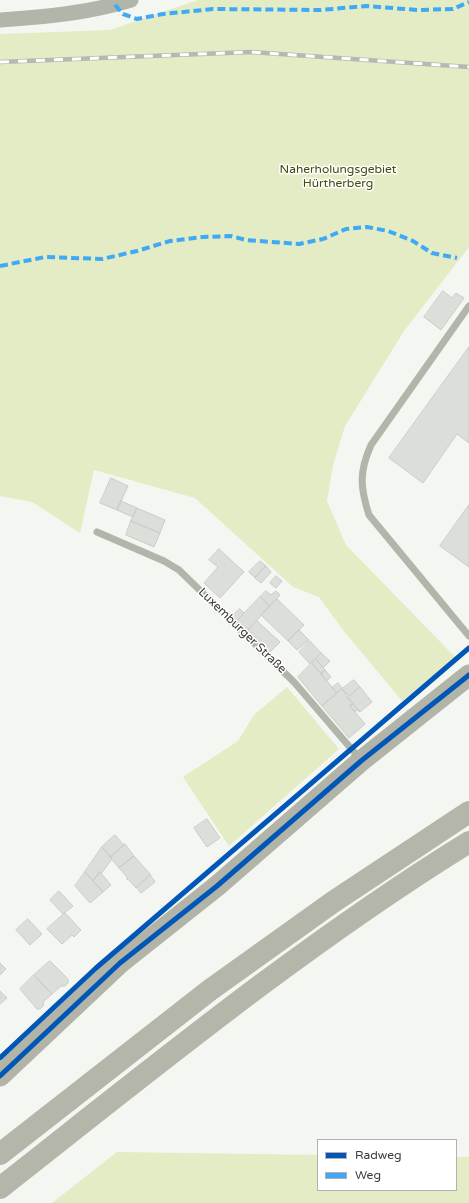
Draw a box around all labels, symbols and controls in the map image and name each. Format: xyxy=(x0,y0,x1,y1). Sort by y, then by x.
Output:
park label: Naherholungsgebiet Hürtherberg xyxy=(280,163,396,191)
street label: Luxemburger Straße xyxy=(195,585,289,677)
legend xyxy=(317,1139,457,1191)
text: Radweg xyxy=(355,1148,402,1162)
text: Weg xyxy=(355,1168,381,1182)

